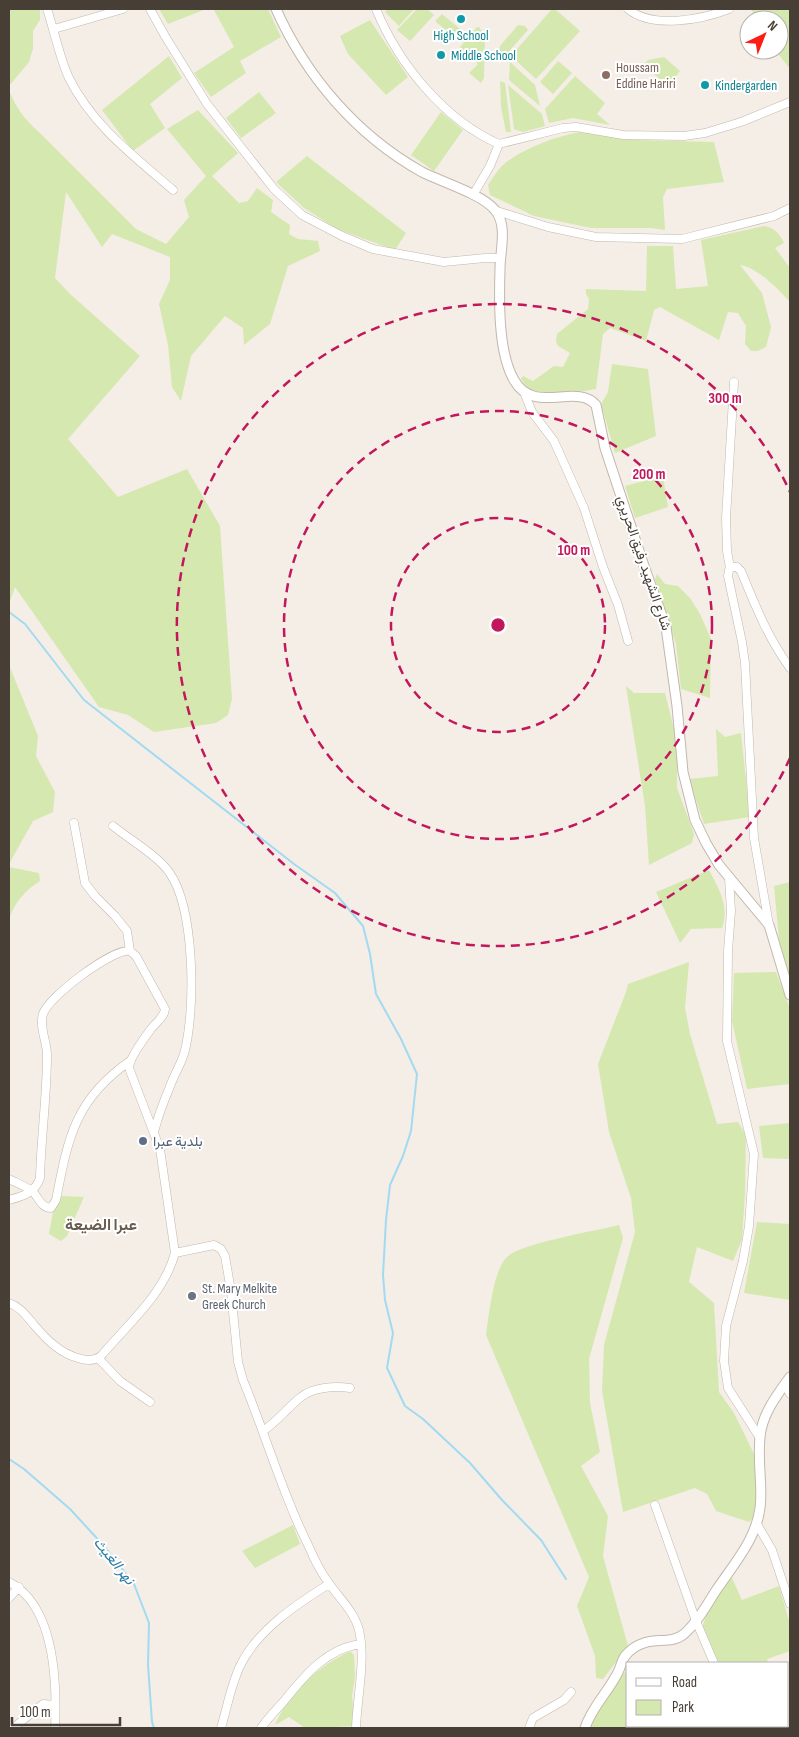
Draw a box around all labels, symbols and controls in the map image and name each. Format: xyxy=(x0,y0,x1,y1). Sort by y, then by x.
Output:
north arrow xyxy=(739,10,789,60)
marker: High School xyxy=(455,13,467,25)
text: N xyxy=(764,17,781,35)
place label: High School xyxy=(433,27,489,44)
place label: Middle School xyxy=(451,47,516,64)
marker: Middle School xyxy=(435,49,447,61)
place label: Houssam Eddine Hariri xyxy=(616,59,676,92)
marker: Houssam Eddine Hariri xyxy=(600,69,612,81)
place label: Kindergarden xyxy=(715,77,777,94)
marker: Kindergarden xyxy=(699,79,711,91)
text: 300 m xyxy=(708,389,742,408)
text: 200 m xyxy=(632,465,666,484)
street label: شارع الشهيد رفيق الحريري xyxy=(610,493,675,634)
text: 100 m xyxy=(558,541,590,560)
centre of rings xyxy=(489,616,507,634)
place label: بلدية عبرا xyxy=(153,1133,203,1150)
marker: بلدية عبرا xyxy=(137,1135,149,1147)
district label: عبرا الضيعة xyxy=(65,1216,137,1235)
place label: St. Mary Melkite Greek Church xyxy=(202,1280,277,1313)
marker: St. Mary Melkite Greek Church xyxy=(186,1290,198,1302)
water label: نهر الغيث xyxy=(89,1533,139,1589)
legend xyxy=(626,1662,789,1727)
text: Road xyxy=(672,1673,697,1692)
scale bar xyxy=(12,1694,120,1726)
text: Park xyxy=(672,1698,694,1717)
text: 100 m xyxy=(20,1703,51,1722)

